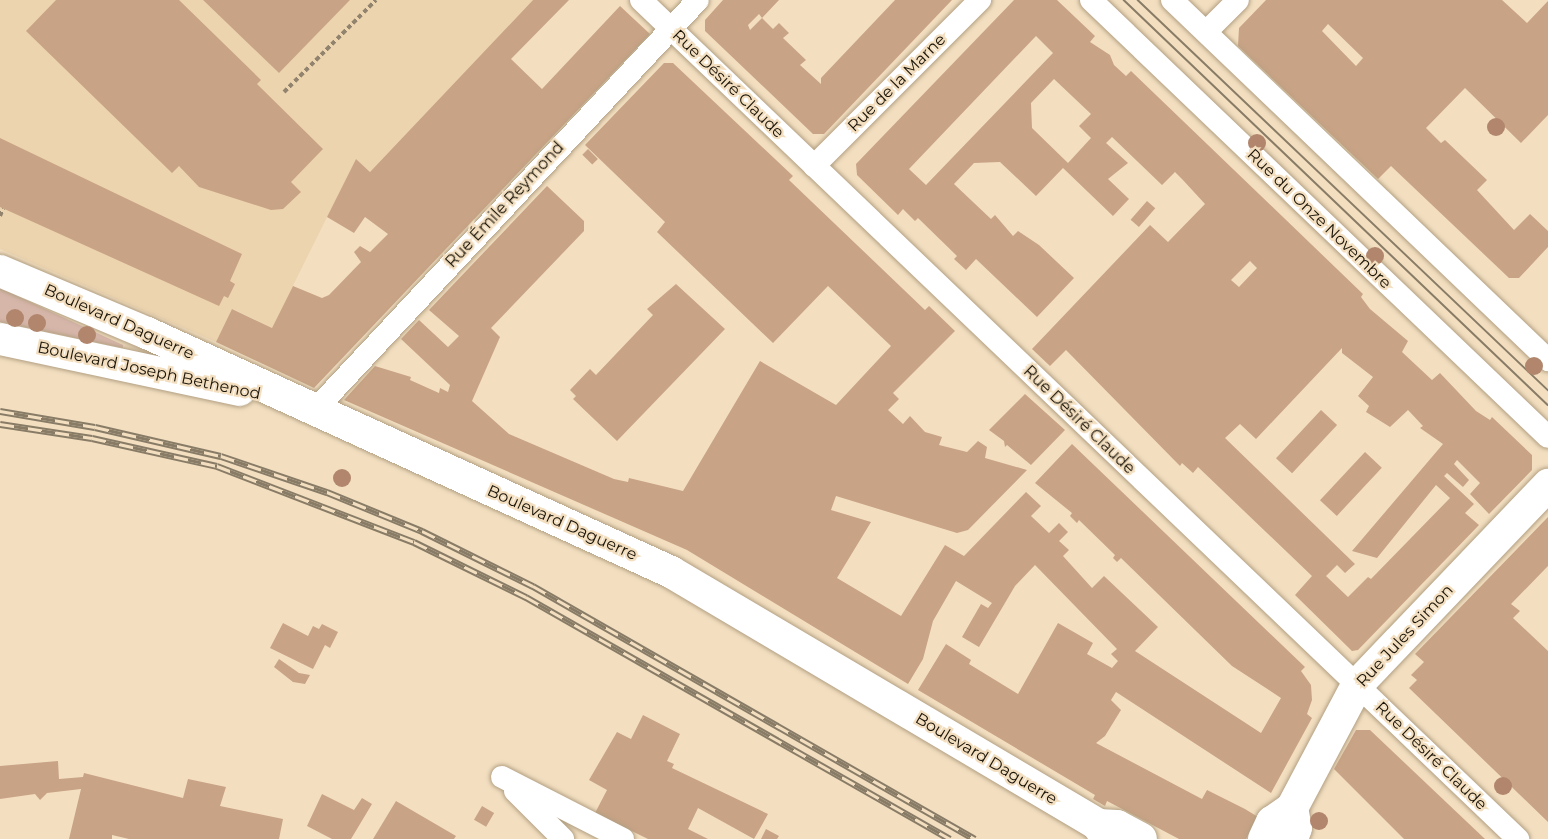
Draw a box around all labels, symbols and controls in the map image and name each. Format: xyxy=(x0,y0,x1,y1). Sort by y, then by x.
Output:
street label: Rue Désiré Claude xyxy=(668,26,788,142)
street label: Rue de la Marne xyxy=(844,30,950,136)
street label: Rue Émile Reymond xyxy=(442,138,568,272)
street label: Rue du Onze Novembre xyxy=(1243,145,1395,293)
street label: Boulevard Daguerre xyxy=(41,280,197,364)
street label: Boulevard Joseph Bethenod xyxy=(36,338,262,404)
street label: Rue Désiré Claude xyxy=(1019,362,1139,478)
street label: Boulevard Daguerre xyxy=(484,481,640,565)
street label: Rue Jules Simon xyxy=(1353,581,1457,691)
street label: Rue Désiré Claude xyxy=(1371,698,1491,814)
street label: Boulevard Daguerre xyxy=(912,709,1060,809)

